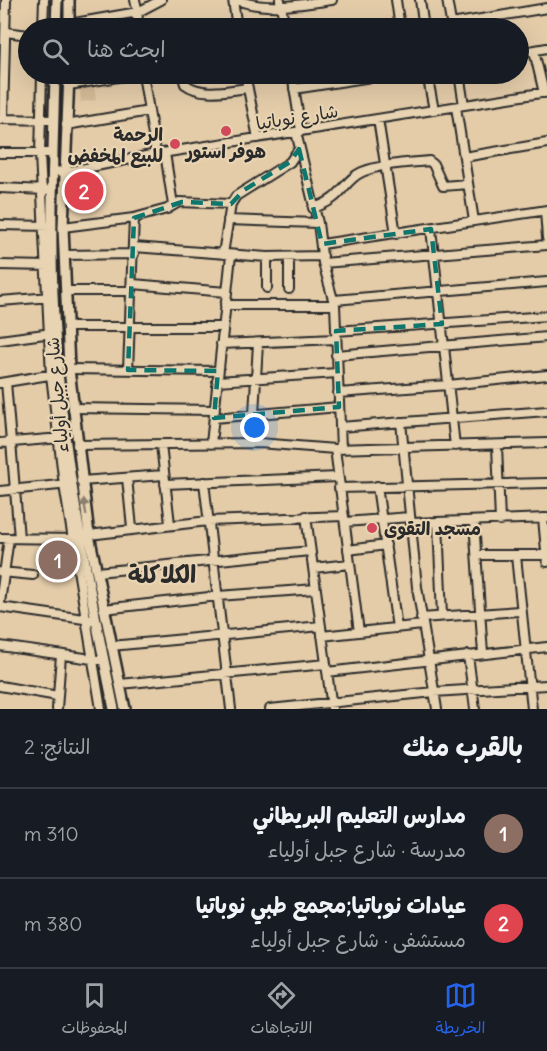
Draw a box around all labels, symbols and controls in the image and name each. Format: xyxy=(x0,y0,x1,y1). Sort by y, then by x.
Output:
search box xyxy=(18,18,529,84)
icon: search xyxy=(39,35,72,68)
text: ابحث هنا xyxy=(87,35,166,63)
street label: شارع نوباتيا xyxy=(254,99,340,136)
place label: الرحمة للبيع المخفض xyxy=(67,123,163,169)
marker: هوفر استور xyxy=(219,124,233,138)
marker: الرحمة للبيع المخفض xyxy=(168,137,182,151)
place label: هوفر استور xyxy=(184,140,266,163)
pin: 2 xyxy=(64,168,104,213)
street label: شارع جبل أولياء xyxy=(40,336,75,454)
your location xyxy=(240,413,269,442)
one-way arrow xyxy=(81,498,90,517)
place label: مسجد التقوى xyxy=(384,517,481,540)
marker: مسجد التقوى xyxy=(365,521,379,535)
pin: 1 xyxy=(38,538,78,582)
district label: الكلاكلة xyxy=(128,559,196,589)
text: بالقرب منك xyxy=(403,730,523,763)
text: النتائج: 2 xyxy=(24,734,90,759)
text: مدارس التعليم البريطاني xyxy=(253,801,466,829)
text: 310 m xyxy=(24,821,79,846)
text: 1 xyxy=(500,821,507,846)
text: مدرسة · شارع جبل أولياء xyxy=(268,837,466,862)
text: عيادات نوباتيا;مجمع طبي نوباتيا xyxy=(196,891,466,919)
text: 380 m xyxy=(24,911,82,936)
text: 2 xyxy=(498,911,509,936)
text: مستشفى · شارع جبل أولياء xyxy=(250,927,466,952)
tab: المحفوظات xyxy=(62,979,127,1042)
tab: الاتجاهات xyxy=(251,979,312,1042)
tab: الخريطة xyxy=(436,979,485,1042)

